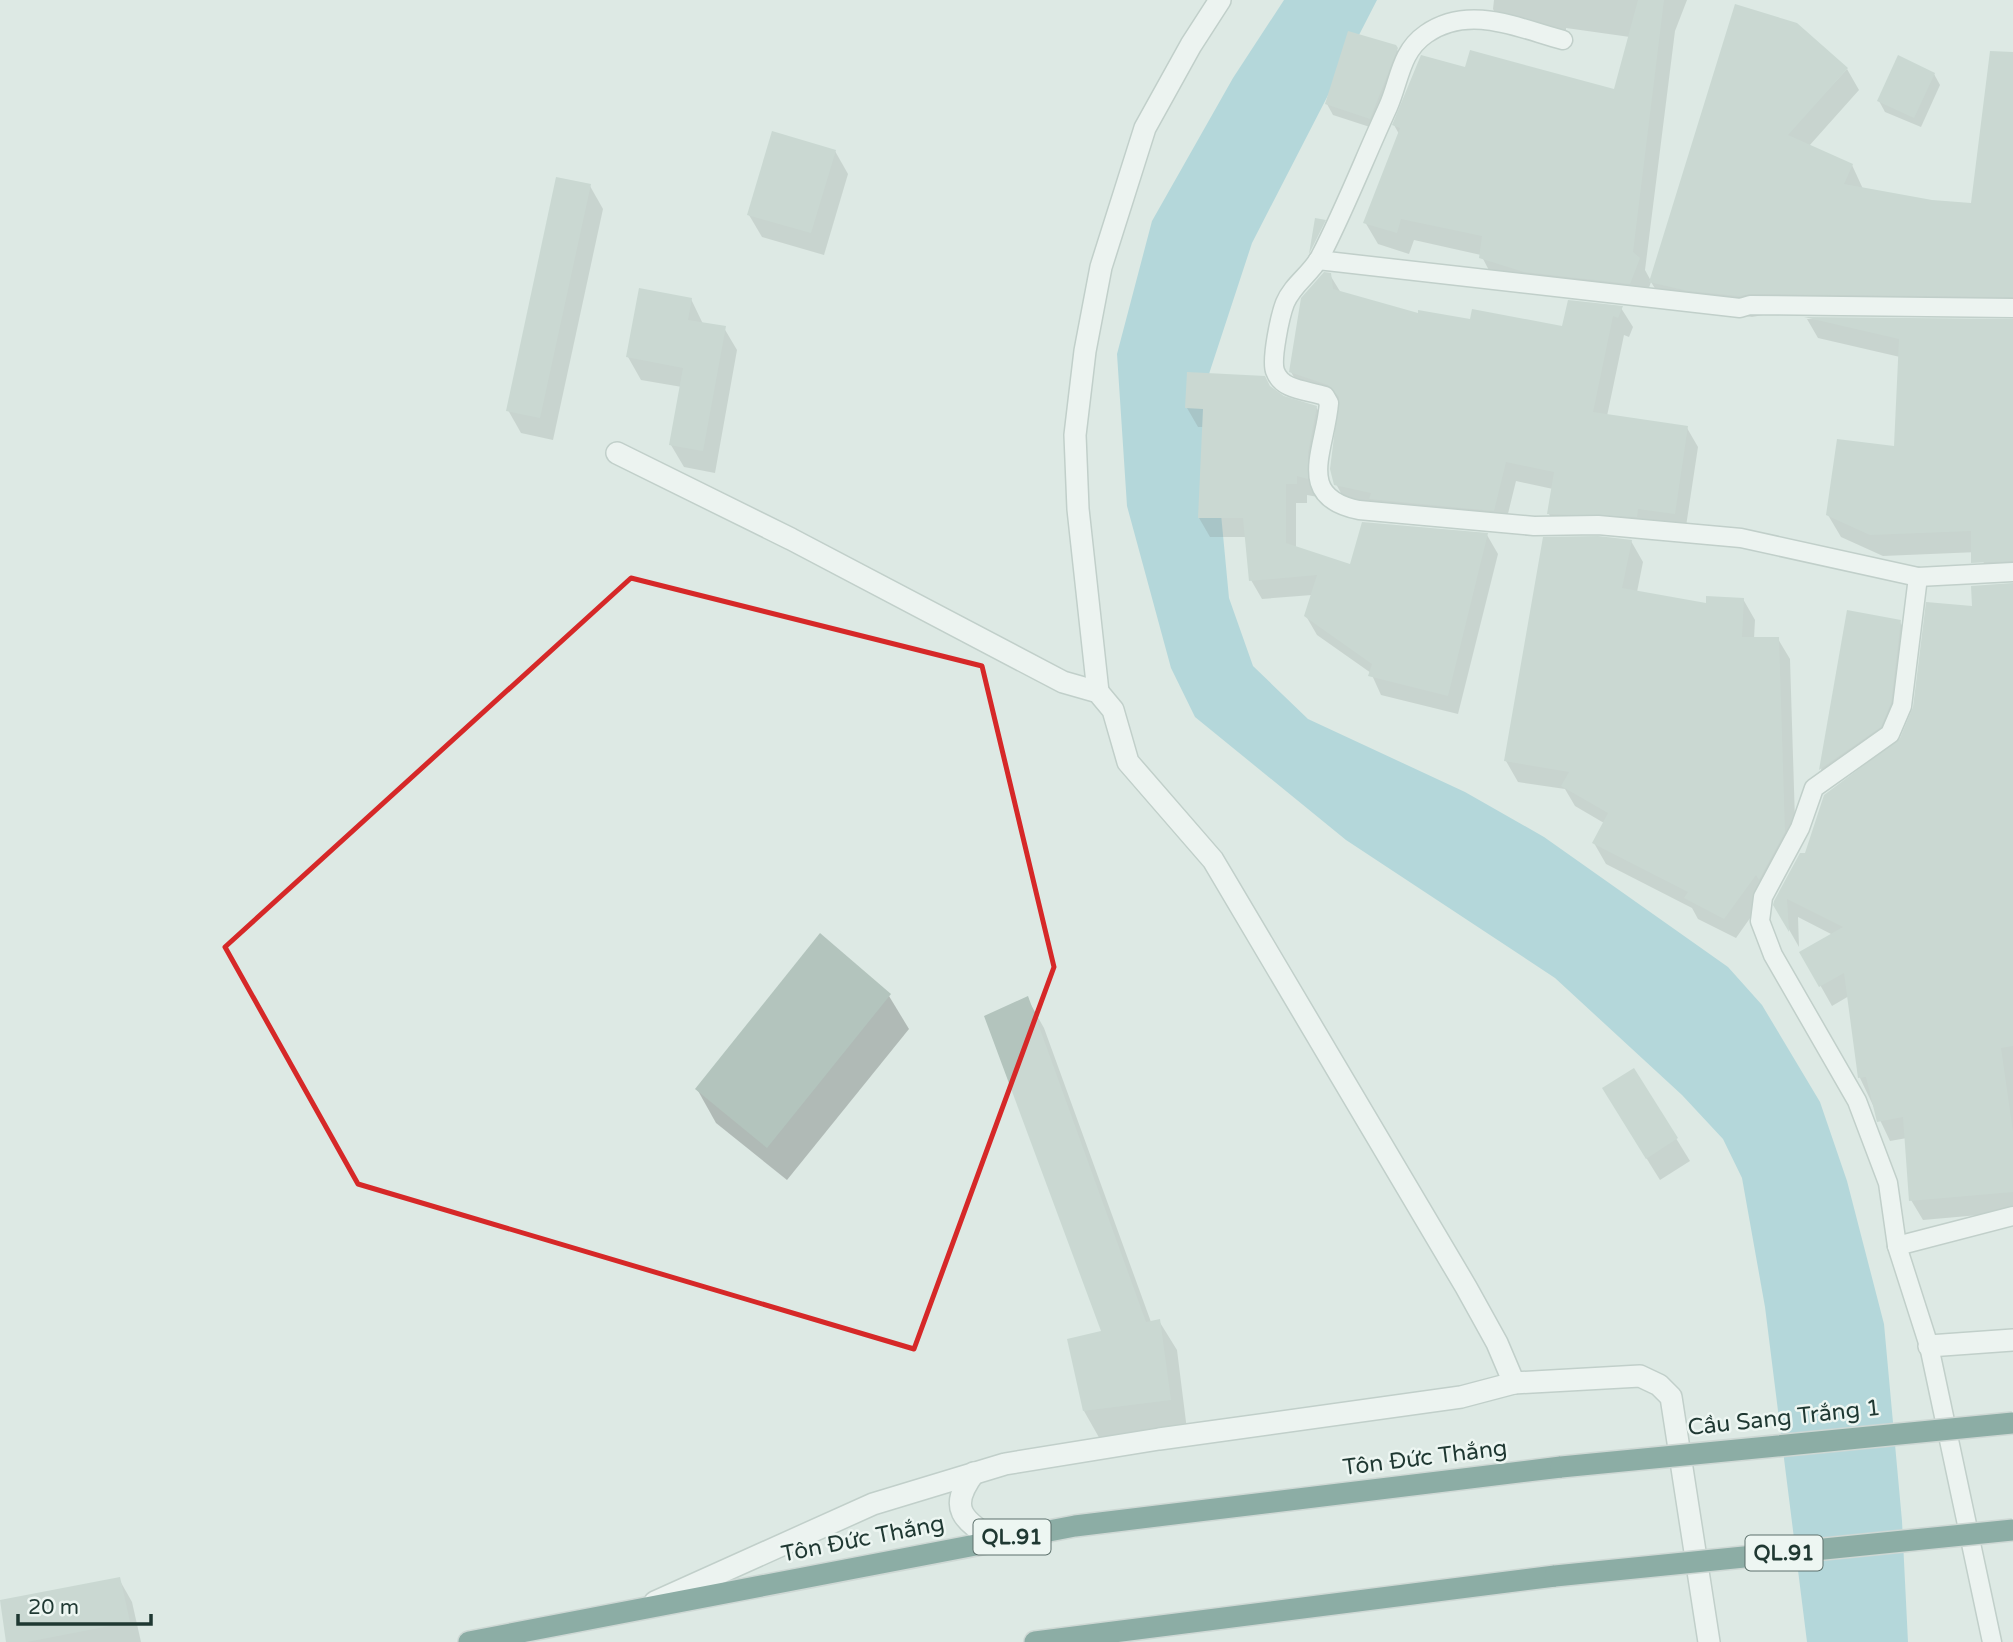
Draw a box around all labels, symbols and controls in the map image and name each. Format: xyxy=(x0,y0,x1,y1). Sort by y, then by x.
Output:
street label: Cầu Sang Trắng 1 xyxy=(1686,1394,1882,1442)
street label: Tôn Đức Thắng xyxy=(1341,1434,1509,1482)
street label: Tôn Đức Thắng xyxy=(779,1509,947,1569)
road number: QL.91 xyxy=(974,1520,1050,1554)
road number: QL.91 xyxy=(1746,1536,1823,1570)
scale bar xyxy=(18,1582,150,1626)
text: 20 m xyxy=(28,1595,79,1620)

